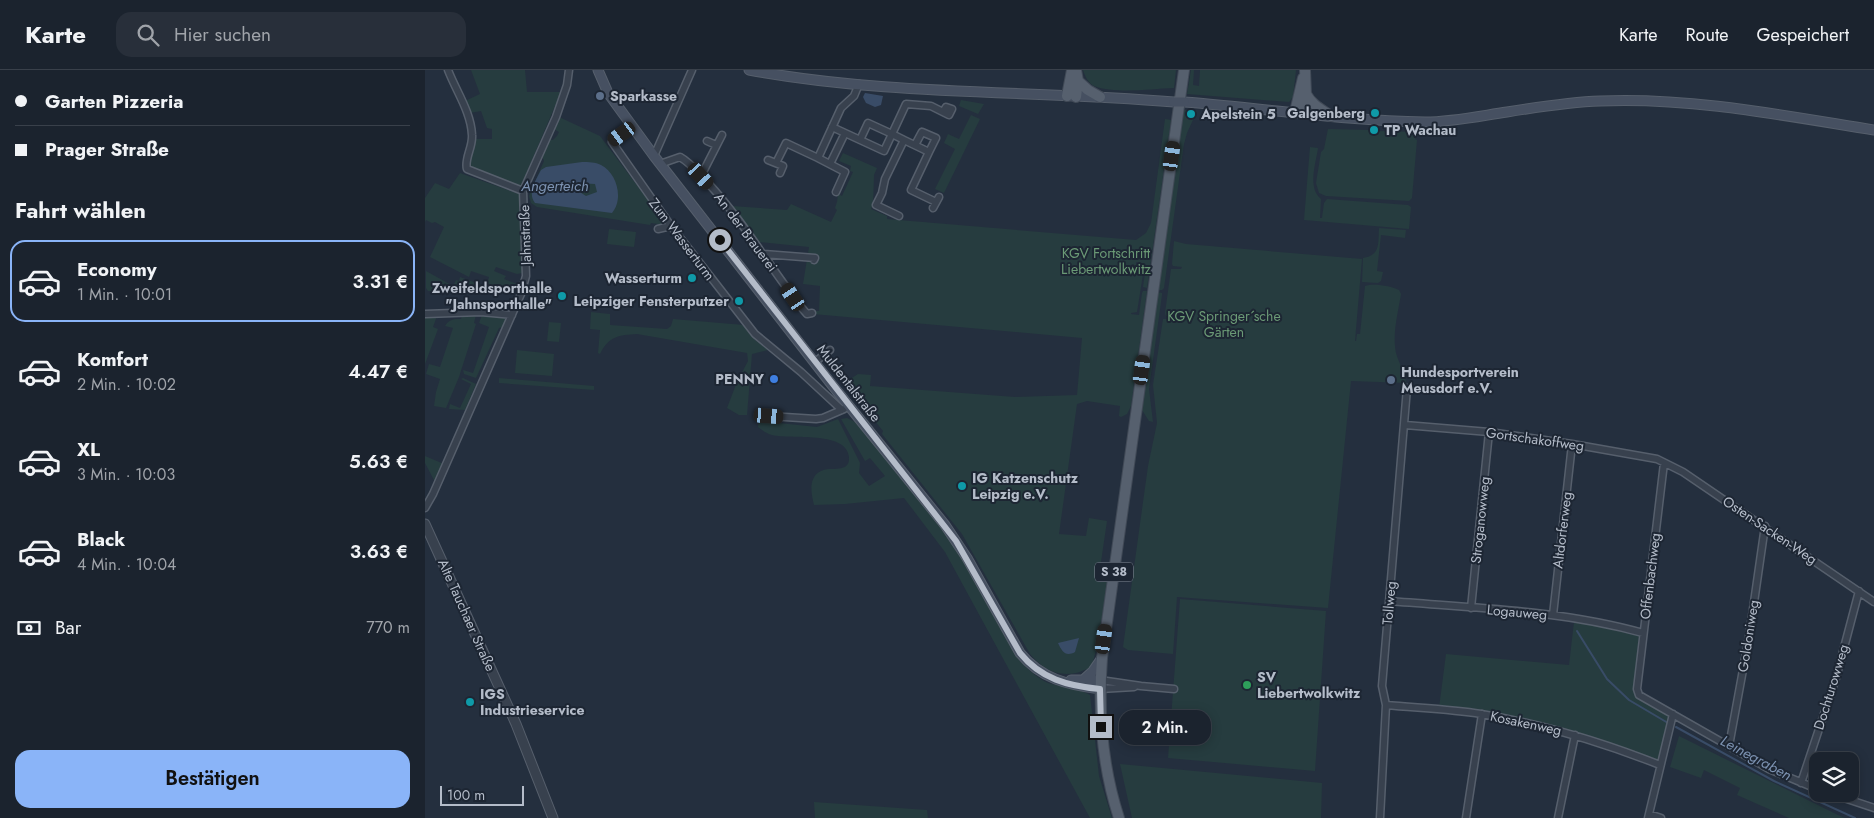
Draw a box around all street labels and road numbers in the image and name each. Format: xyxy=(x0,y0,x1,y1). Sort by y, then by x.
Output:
street label: An der Brauerei xyxy=(710,188,782,276)
street label: Zum Wasserturm xyxy=(644,194,720,284)
street label: Jahnstraße xyxy=(514,204,536,268)
street label: Muldentalstraße xyxy=(812,340,886,426)
street label: Gortschakoffweg xyxy=(1484,422,1586,456)
street label: Stroganowweg xyxy=(1465,476,1495,564)
street label: Altdorferweg xyxy=(1547,490,1577,570)
street label: Osten-Sacken-Weg xyxy=(1719,491,1821,569)
street label: Offenbachweg xyxy=(1635,532,1665,620)
street label: Alte Tauchaer Straße xyxy=(433,556,501,674)
road number: S 38 xyxy=(1095,562,1133,582)
street label: Tollweg xyxy=(1377,580,1401,626)
street label: Goldoniweg xyxy=(1732,598,1764,674)
street label: Logauweg xyxy=(1486,599,1548,625)
street label: Dochturowweg xyxy=(1809,642,1853,732)
street label: Kosakenweg xyxy=(1488,706,1564,740)

